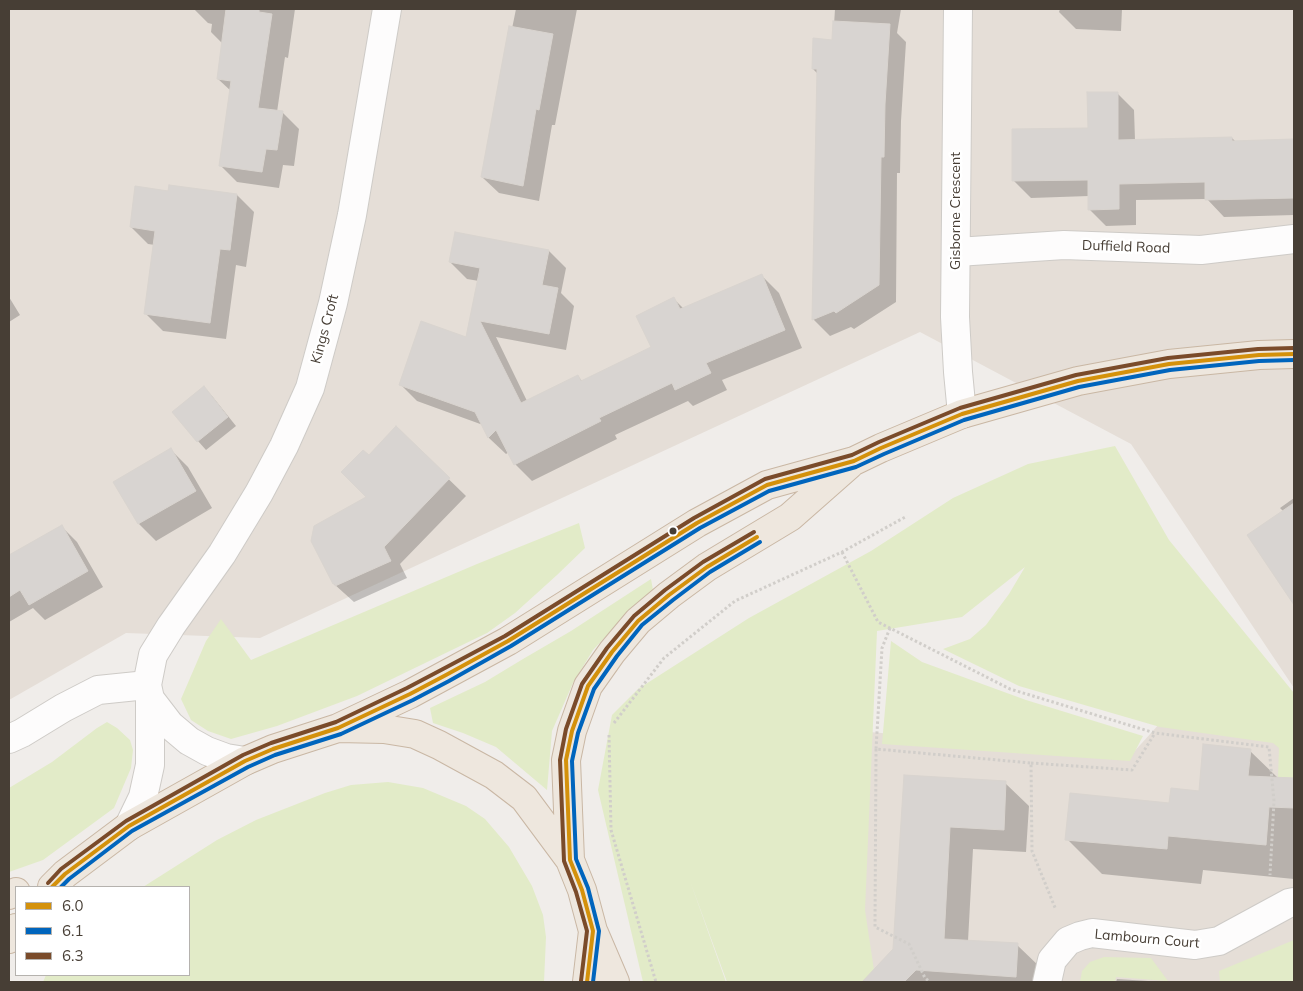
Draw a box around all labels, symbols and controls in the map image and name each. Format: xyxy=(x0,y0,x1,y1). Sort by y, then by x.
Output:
street label: Gisborne Crescent xyxy=(948,152,964,270)
street label: Duffield Road xyxy=(1082,237,1170,257)
street label: Kings Croft xyxy=(308,292,342,366)
unlabelled marker xyxy=(668,526,678,536)
legend xyxy=(15,886,190,976)
text: 6.0 xyxy=(62,896,83,915)
text: 6.1 xyxy=(62,921,83,940)
street label: Lambourn Court xyxy=(1094,926,1200,952)
text: 6.3 xyxy=(62,946,83,965)

